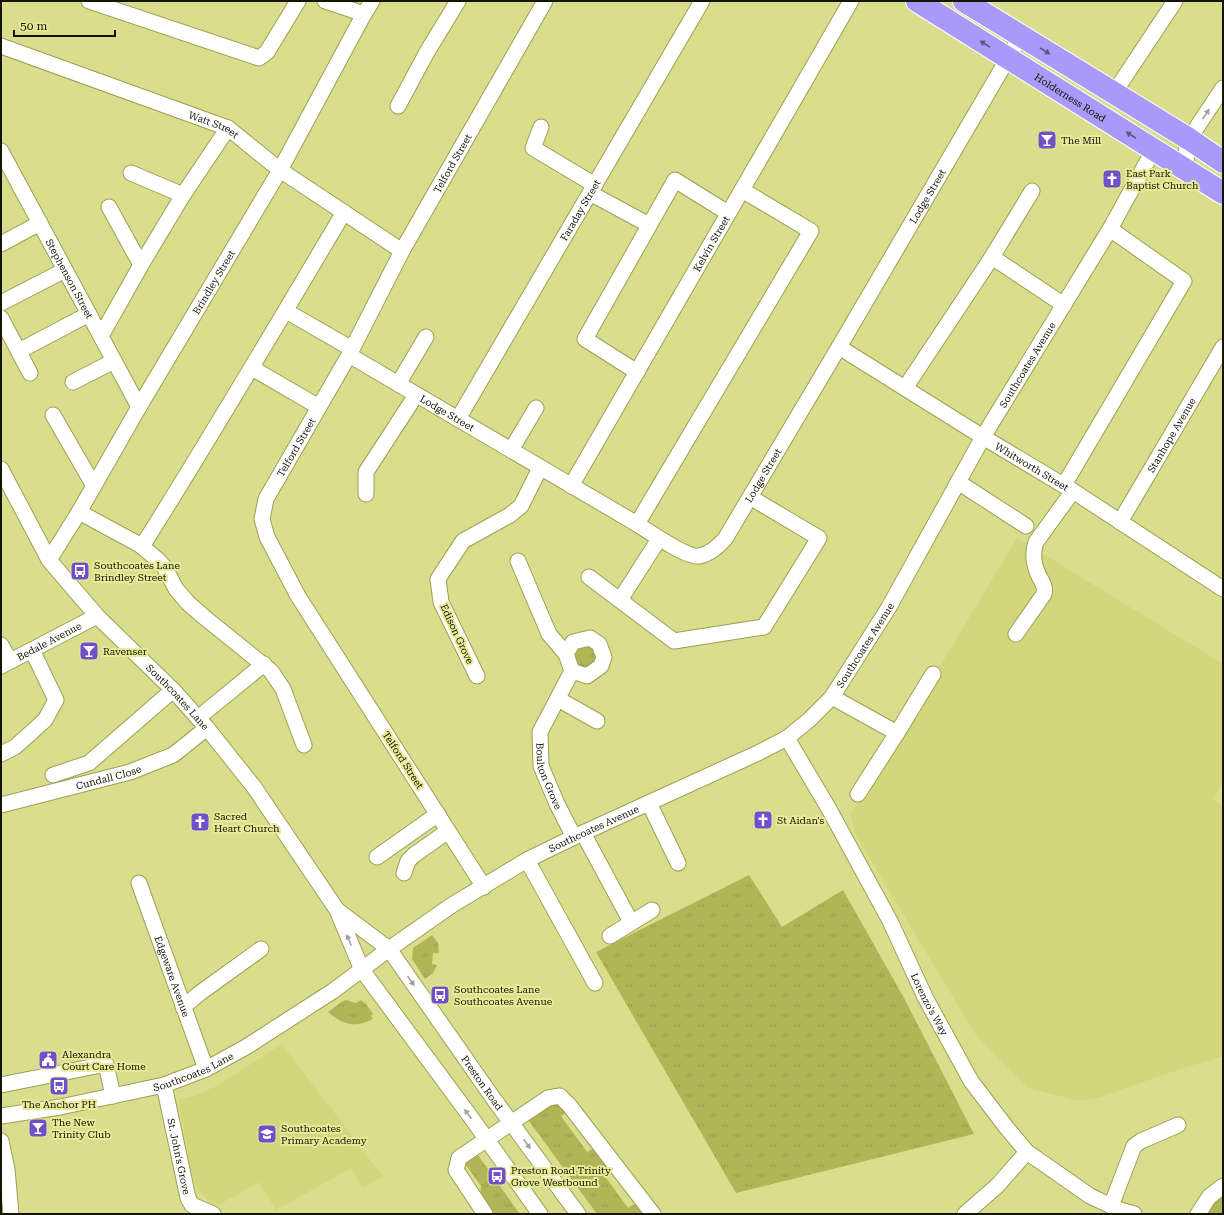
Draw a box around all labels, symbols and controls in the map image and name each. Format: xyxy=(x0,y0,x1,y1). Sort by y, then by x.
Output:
scale bar xyxy=(14,12,115,38)
text: 50 m xyxy=(20,19,47,33)
one-way arrow xyxy=(980,40,990,48)
one-way arrow xyxy=(1040,47,1050,55)
street label: Holderness Road xyxy=(1033,71,1108,124)
one-way arrow xyxy=(1202,108,1210,119)
street label: Watt Street xyxy=(187,109,241,140)
bar icon: The Mill xyxy=(1036,129,1058,151)
one-way arrow xyxy=(1126,131,1136,139)
street label: Telford Street xyxy=(431,132,473,195)
place label: The Mill xyxy=(1061,135,1101,146)
street label: Lodge Street xyxy=(907,167,948,225)
church icon: East Park Baptist Church xyxy=(1101,168,1123,190)
place label: East Park Baptist Church xyxy=(1126,168,1199,191)
street label: Faraday Street xyxy=(558,177,602,243)
street label: Kelvin Street xyxy=(691,214,731,273)
street label: Stephenson Street xyxy=(44,237,96,321)
street label: Brindley Street xyxy=(190,248,237,316)
street label: Southcoates Avenue xyxy=(997,320,1058,410)
street label: Lodge Street xyxy=(418,393,477,433)
street label: Stanhope Avenue xyxy=(1145,395,1198,474)
street label: Telford Street xyxy=(275,415,317,479)
street label: Whitworth Street xyxy=(993,440,1071,493)
street label: Lodge Street xyxy=(743,446,783,504)
bus stop icon: Southcoates Lane Brindley Street xyxy=(69,560,91,582)
place label: Southcoates Lane Brindley Street xyxy=(94,560,180,583)
street label: Southcoates Avenue xyxy=(834,600,896,690)
street label: Edison Grove xyxy=(438,602,476,666)
street label: Bedale Avenue xyxy=(15,620,83,662)
bar icon: Ravenser xyxy=(78,640,100,662)
place label: Ravenser xyxy=(103,646,147,657)
street label: Southcoates Lane xyxy=(144,662,212,732)
street label: Telford Street xyxy=(380,729,426,791)
street label: Boulton Grove xyxy=(535,742,565,812)
street label: Cundall Close xyxy=(75,763,143,791)
street label: Southcoates Avenue xyxy=(547,803,641,854)
church icon: St Aidan's xyxy=(752,809,774,831)
church icon: Sacred Heart Church xyxy=(189,811,211,833)
place label: Sacred Heart Church xyxy=(214,811,280,834)
place label: St Aidan's xyxy=(777,815,824,826)
street label: Edgeware Avenue xyxy=(153,934,192,1019)
one-way arrow xyxy=(346,934,352,946)
street label: Lorenzo's Way xyxy=(909,971,950,1037)
one-way arrow xyxy=(407,975,415,986)
bus stop icon: Southcoates Lane Southcoates Avenue xyxy=(429,984,451,1006)
place label: Southcoates Lane Southcoates Avenue xyxy=(454,984,553,1007)
public building icon: Alexandra Court Care Home xyxy=(37,1049,59,1071)
place label: Alexandra Court Care Home xyxy=(62,1049,146,1072)
street label: Southcoates Lane xyxy=(152,1049,235,1093)
street label: Preston Road xyxy=(459,1053,506,1112)
bus stop icon: The Anchor PH xyxy=(48,1075,70,1097)
place label: The Anchor PH xyxy=(22,1099,96,1110)
one-way arrow xyxy=(464,1109,473,1120)
bar icon: The New Trinity Club xyxy=(27,1117,49,1139)
place label: The New Trinity Club xyxy=(52,1117,111,1140)
street label: St. John's Grove xyxy=(166,1117,193,1196)
school or university icon: Southcoates Primary Academy xyxy=(256,1123,278,1145)
place label: Southcoates Primary Academy xyxy=(281,1123,367,1146)
one-way arrow xyxy=(523,1139,531,1149)
bus stop icon: Preston Road Trinity Grove Westbound xyxy=(486,1165,508,1187)
place label: Preston Road Trinity Grove Westbound xyxy=(511,1165,611,1188)

